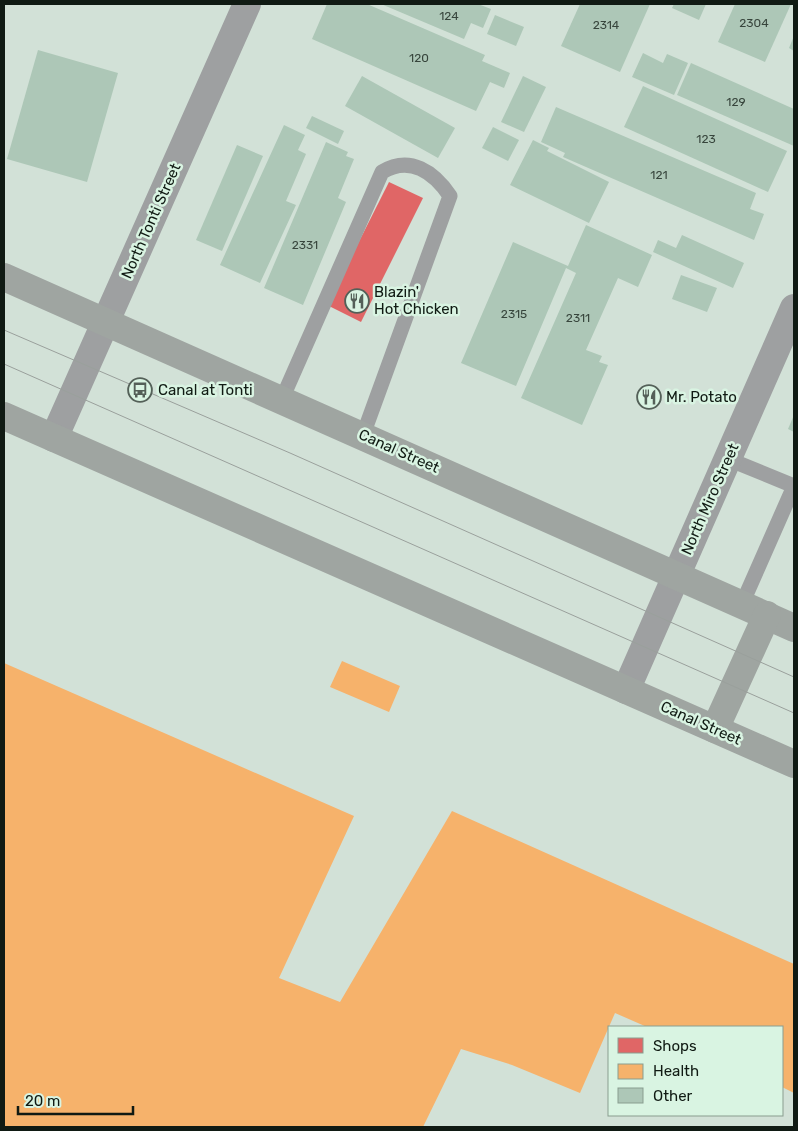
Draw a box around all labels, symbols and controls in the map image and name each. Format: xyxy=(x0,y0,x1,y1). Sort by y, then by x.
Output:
house number: 124 xyxy=(439,9,459,23)
house number: 2304 xyxy=(739,16,769,30)
house number: 2314 xyxy=(593,18,620,32)
house number: 120 xyxy=(409,51,429,65)
house number: 129 xyxy=(726,95,746,109)
house number: 123 xyxy=(696,132,716,146)
street label: North Tonti Street xyxy=(117,160,185,281)
house number: 121 xyxy=(650,168,668,182)
house number: 2331 xyxy=(292,238,318,252)
place label: Blazin' Hot Chicken xyxy=(374,283,459,318)
restaurant icon: Blazin' Hot Chicken xyxy=(344,288,370,314)
house number: 2315 xyxy=(501,307,527,321)
house number: 2311 xyxy=(566,311,590,325)
bus stop icon: Canal at Tonti xyxy=(127,377,153,403)
place label: Canal at Tonti xyxy=(158,381,253,399)
restaurant icon: Mr. Potato xyxy=(636,384,662,410)
place label: Mr. Potato xyxy=(666,388,737,406)
street label: Canal Street xyxy=(356,425,442,477)
street label: North Miro Street xyxy=(677,440,743,558)
street label: Canal Street xyxy=(658,697,744,749)
legend xyxy=(608,1026,783,1116)
text: Shops xyxy=(653,1037,697,1055)
text: Health xyxy=(653,1062,699,1080)
scale bar xyxy=(18,1084,132,1116)
text: Other xyxy=(653,1087,693,1105)
text: 20 m xyxy=(25,1092,60,1110)

